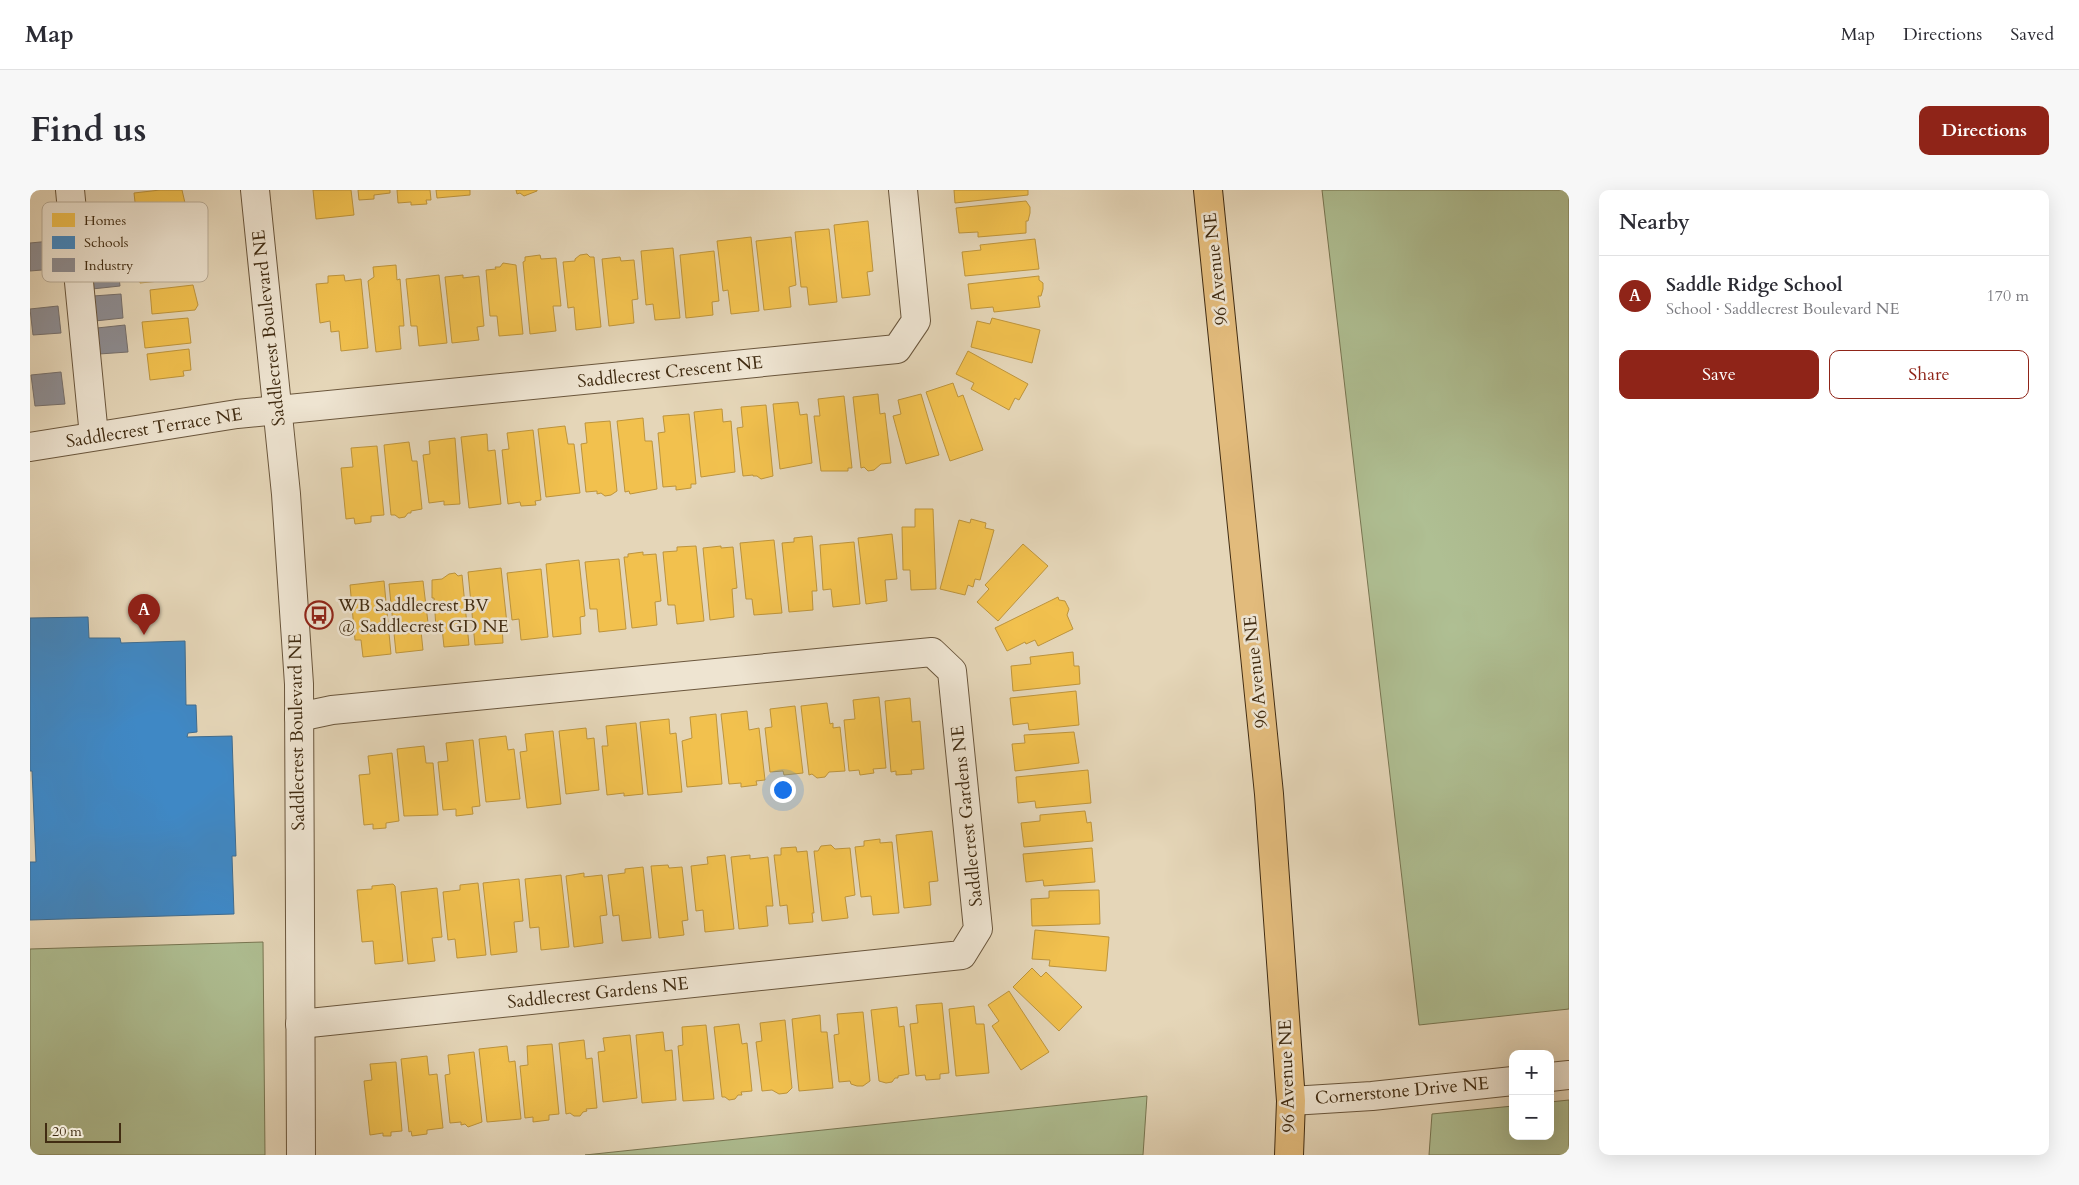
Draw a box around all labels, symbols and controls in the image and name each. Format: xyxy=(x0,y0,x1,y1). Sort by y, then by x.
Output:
text: Map xyxy=(25,18,74,51)
text: Map xyxy=(1841,22,1875,47)
text: Directions xyxy=(1903,22,1982,47)
text: Saved xyxy=(2010,22,2054,47)
text: Find us xyxy=(30,106,146,154)
button: Directions xyxy=(1919,106,2049,155)
legend xyxy=(42,202,208,282)
text: Nearby xyxy=(1619,208,1690,237)
text: Homes xyxy=(84,211,126,230)
street label: 96 Avenue NE xyxy=(1198,212,1234,326)
street label: Saddlecrest Boulevard NE xyxy=(246,229,292,427)
text: Schools xyxy=(84,233,129,252)
text: Industry xyxy=(84,256,134,275)
text: Saddle Ridge School xyxy=(1666,272,1843,298)
text: A xyxy=(1629,285,1641,307)
text: 170 m xyxy=(1987,285,2029,307)
text: School · Saddlecrest Boulevard NE xyxy=(1666,298,1899,320)
street label: Saddlecrest Crescent NE xyxy=(576,350,764,394)
button: Save xyxy=(1619,350,1819,399)
button: Share xyxy=(1829,350,2029,399)
street label: Saddlecrest Terrace NE xyxy=(64,402,244,454)
place label: WB Saddlecrest BV @ Saddlecrest GD NE xyxy=(337,593,509,639)
pin: A xyxy=(128,594,160,635)
bus stop icon: WB Saddlecrest BV @ Saddlecrest GD NE xyxy=(304,600,334,630)
street label: 96 Avenue NE xyxy=(1238,615,1274,729)
street label: Saddlecrest Boulevard NE xyxy=(283,633,311,831)
street label: Saddlecrest Gardens NE xyxy=(945,724,989,908)
your location xyxy=(770,777,796,803)
street label: Saddlecrest Gardens NE xyxy=(506,971,690,1015)
street label: 96 Avenue NE xyxy=(1273,1019,1301,1133)
map controls xyxy=(1509,1050,1554,1140)
button: + xyxy=(1509,1050,1554,1095)
street label: Cornerstone Drive NE xyxy=(1314,1071,1490,1111)
button: − xyxy=(1509,1095,1554,1140)
scale bar xyxy=(45,1120,121,1143)
text: 20 m xyxy=(52,1122,82,1141)

